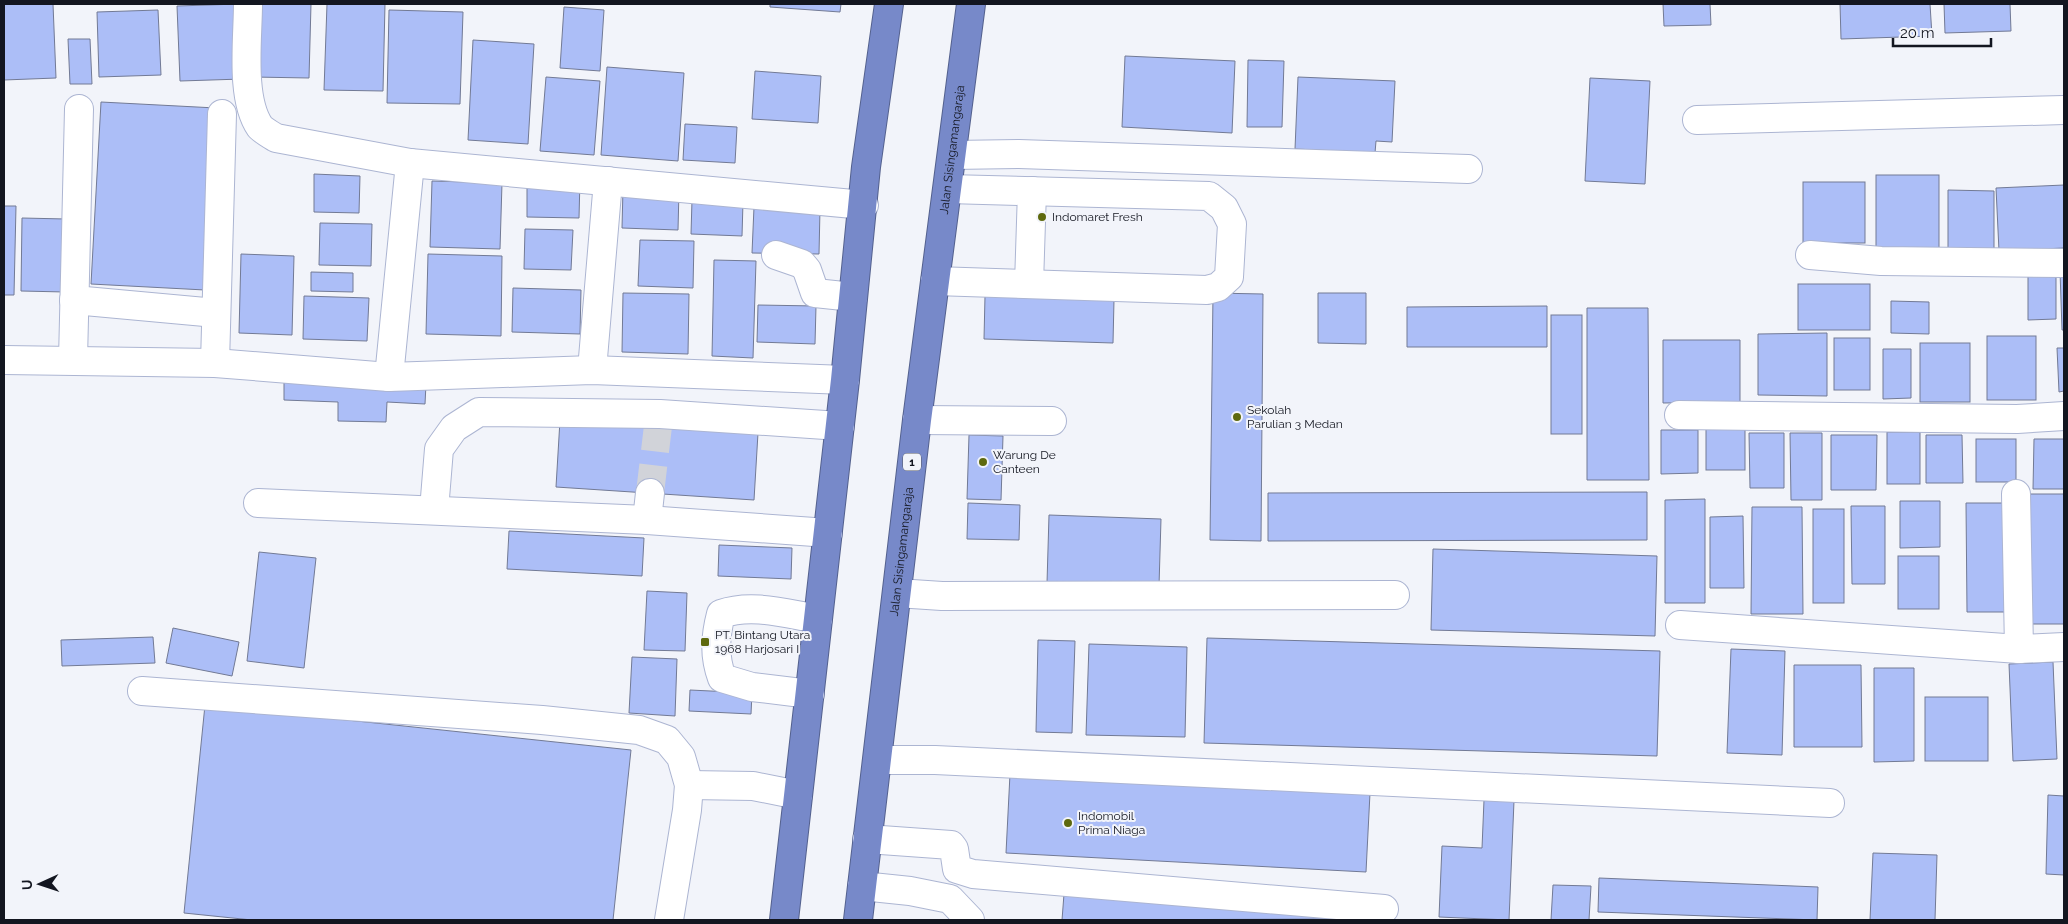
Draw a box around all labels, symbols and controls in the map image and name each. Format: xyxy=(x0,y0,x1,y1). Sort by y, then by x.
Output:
scale bar xyxy=(1893,15,1990,47)
text: 20 m xyxy=(1900,24,1935,42)
street label: Jalan Sisingamangaraja xyxy=(937,84,967,215)
place label: Indomaret Fresh xyxy=(1052,210,1143,224)
marker: Indomaret Fresh xyxy=(1036,211,1048,223)
place label: Sekolah Parulian 3 Medan xyxy=(1247,403,1343,431)
marker: Sekolah Parulian 3 Medan xyxy=(1231,411,1243,423)
place label: Warung De Canteen xyxy=(993,448,1056,476)
road number: 1 xyxy=(903,454,921,471)
marker: Warung De Canteen xyxy=(977,456,989,468)
street label: Jalan Sisingamangaraja xyxy=(887,486,916,617)
place label: PT. Bintang Utara 1968 Harjosari I xyxy=(715,628,810,656)
marker: PT. Bintang Utara 1968 Harjosari I xyxy=(699,636,711,648)
place label: Indomobil Prima Niaga xyxy=(1078,809,1145,837)
marker: Indomobil Prima Niaga xyxy=(1062,817,1074,829)
north arrow xyxy=(15,859,65,909)
text: U xyxy=(19,879,35,890)

